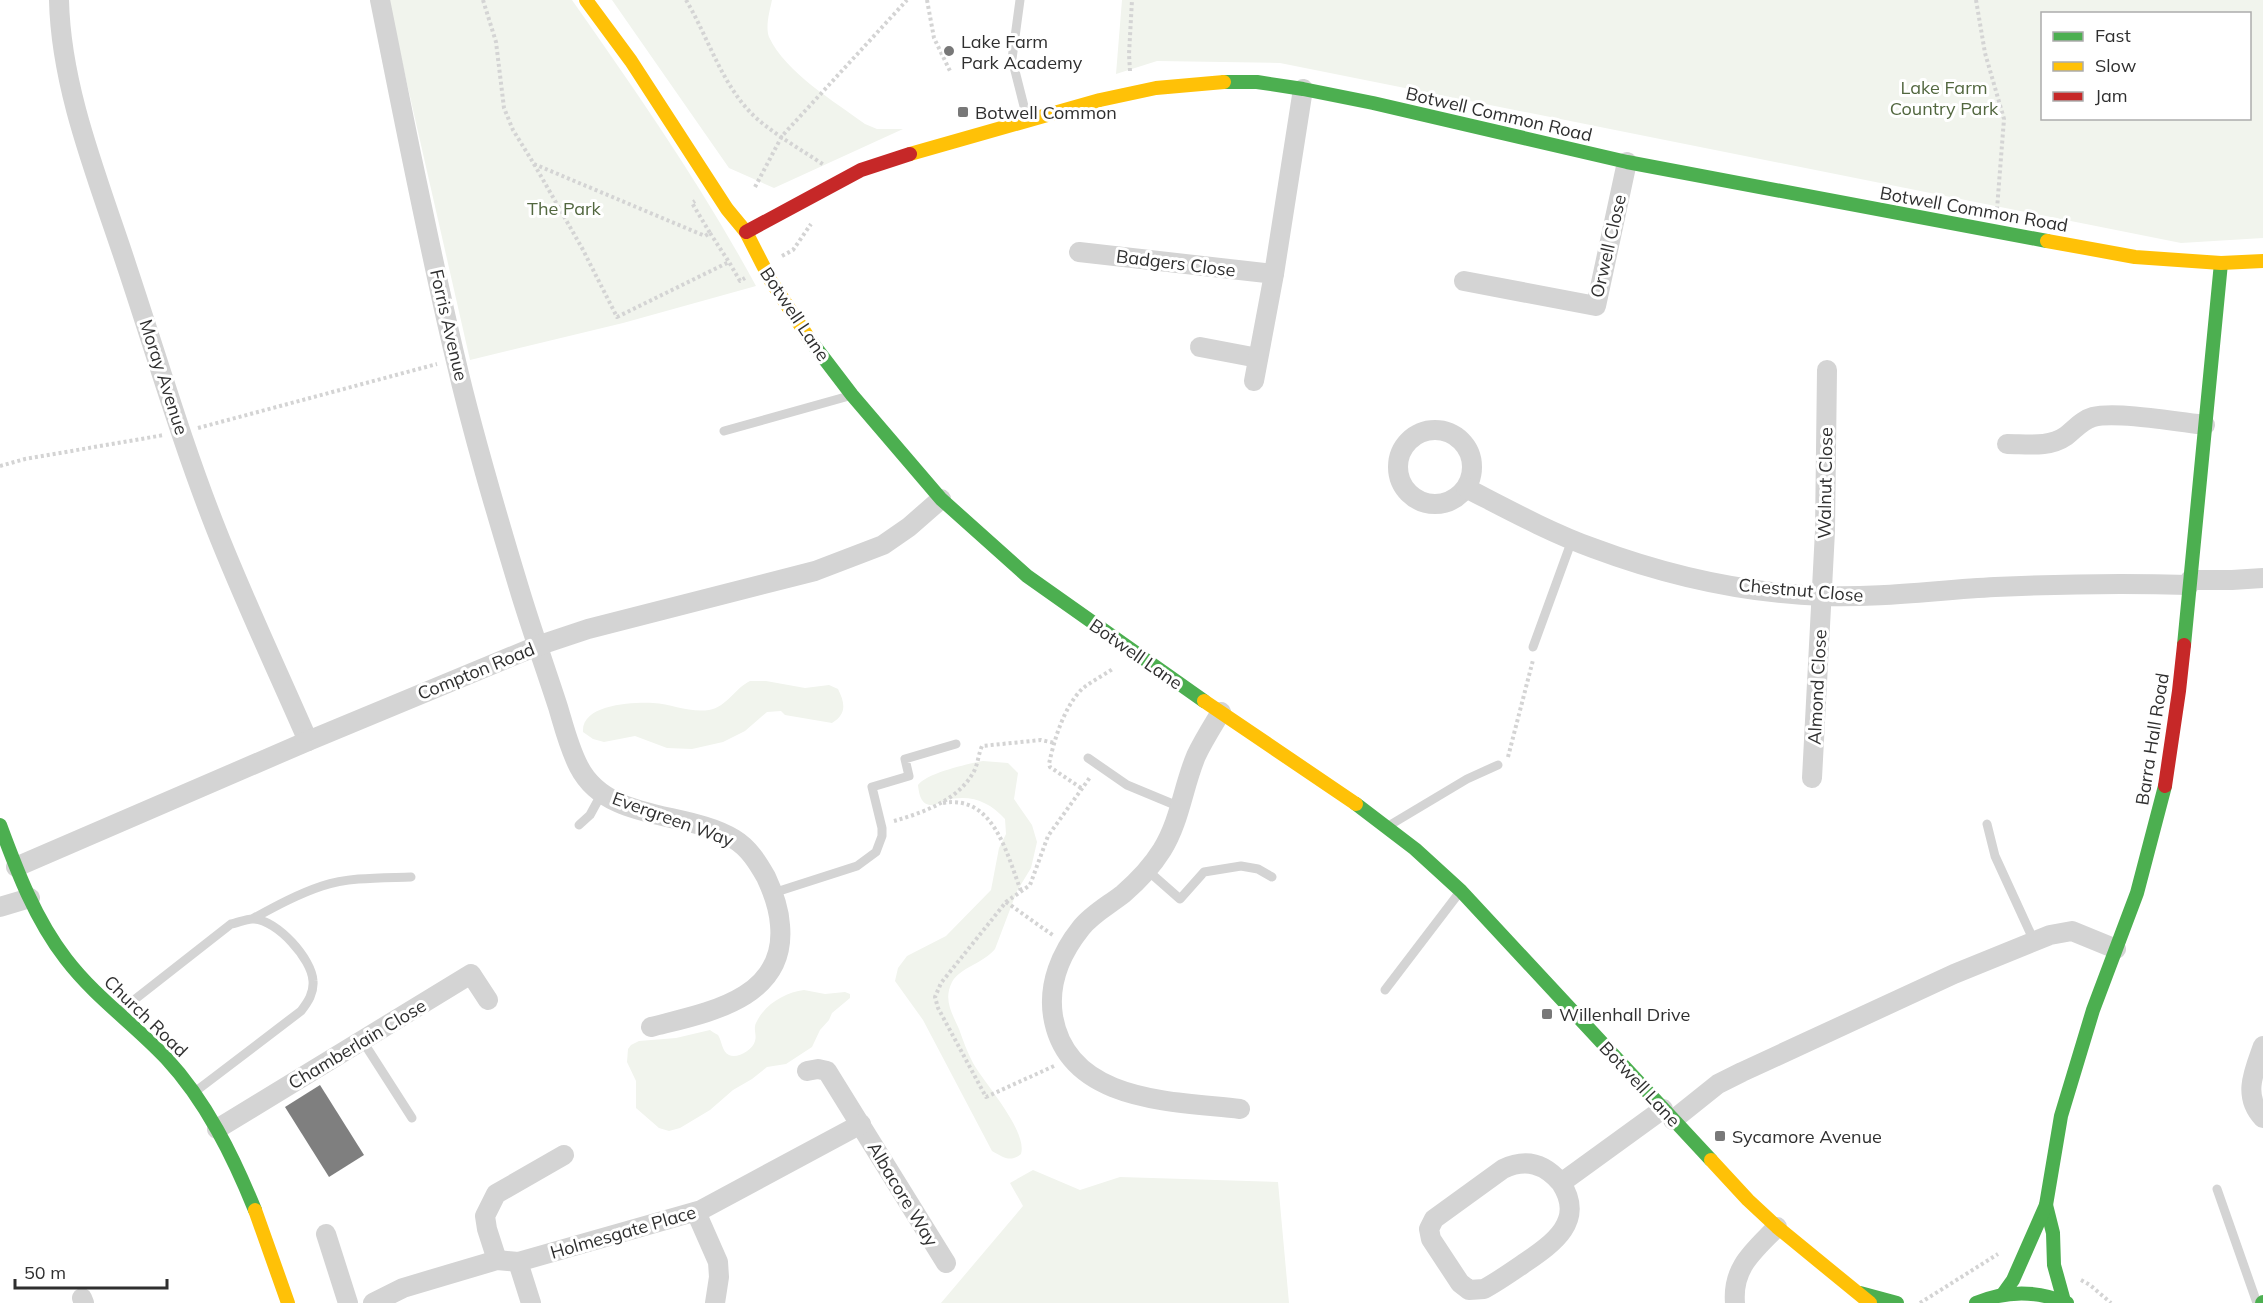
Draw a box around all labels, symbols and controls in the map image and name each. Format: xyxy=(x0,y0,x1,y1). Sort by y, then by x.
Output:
legend xyxy=(2041,12,2251,120)
text: Fast xyxy=(2095,24,2131,47)
place label: Lake Farm Park Academy xyxy=(961,30,1083,74)
marker: Lake Farm Park Academy xyxy=(942,44,956,58)
text: Slow xyxy=(2095,54,2137,77)
park label: Lake Farm Country Park xyxy=(1890,76,1999,120)
street label: Botwell Common Road xyxy=(1404,81,1594,147)
text: Jam xyxy=(2095,84,2128,107)
place label: Botwell Common xyxy=(975,101,1117,124)
marker: Botwell Common xyxy=(956,105,970,119)
street label: Botwell Common Road xyxy=(1878,181,2070,237)
street label: Orwell Close xyxy=(1585,192,1631,300)
park label: The Park xyxy=(527,197,602,220)
street label: Badgers Close xyxy=(1115,244,1237,282)
street label: Botwell Lane xyxy=(755,263,835,365)
street label: Forris Avenue xyxy=(425,267,473,383)
street label: Moray Avenue xyxy=(135,316,193,438)
street label: Walnut Close xyxy=(1813,427,1837,539)
street label: Chestnut Close xyxy=(1738,573,1864,607)
street label: Botwell Lane xyxy=(1085,613,1187,695)
street label: Almond Close xyxy=(1802,629,1832,745)
street label: Compton Road xyxy=(414,637,538,705)
street label: Barra Hall Road xyxy=(2130,671,2174,807)
street label: Evergreen Way xyxy=(609,786,737,852)
street label: Church Road xyxy=(99,970,193,1062)
street label: Chamberlain Close xyxy=(284,994,430,1094)
place label: Willenhall Drive xyxy=(1559,1003,1690,1026)
marker: Willenhall Drive xyxy=(1540,1007,1554,1021)
street label: Botwell Lane xyxy=(1595,1037,1685,1131)
place label: Sycamore Avenue xyxy=(1732,1125,1882,1148)
marker: Sycamore Avenue xyxy=(1713,1129,1727,1143)
street label: Albacore Way xyxy=(863,1137,944,1251)
street label: Holmesgate Place xyxy=(547,1200,699,1264)
scale bar xyxy=(15,1252,166,1290)
text: 50 m xyxy=(24,1261,66,1284)

